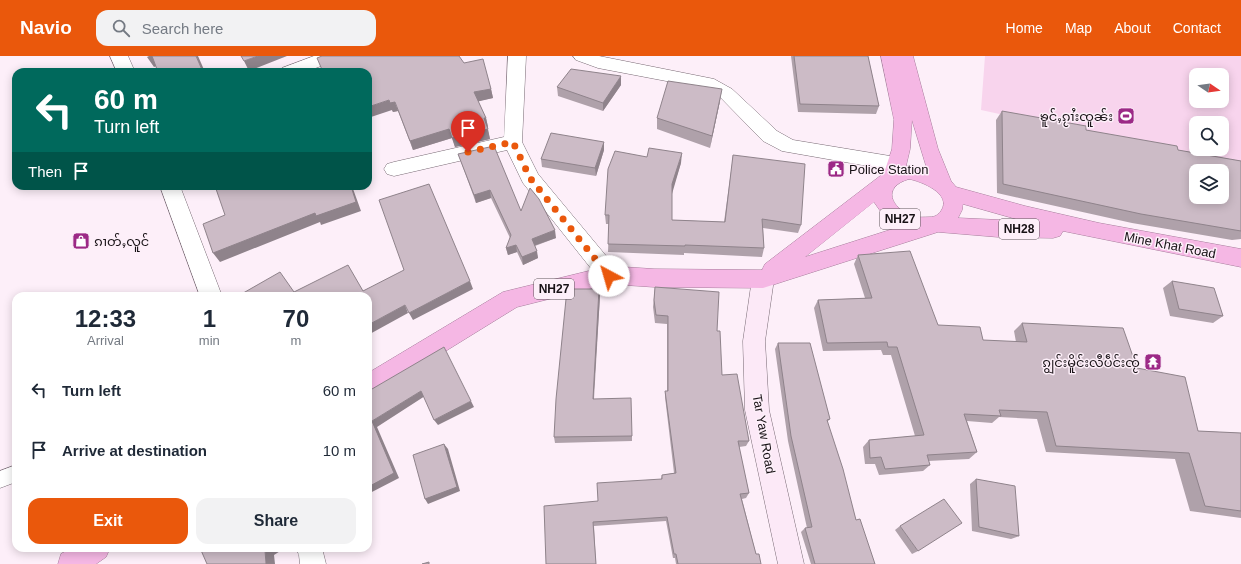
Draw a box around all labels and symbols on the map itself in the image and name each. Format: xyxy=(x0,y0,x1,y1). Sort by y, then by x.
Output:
north arrow xyxy=(1189,68,1229,108)
sports icon: ၶူင်ႇၵႂၢႆးၸူၼ်း xyxy=(1116,106,1136,126)
place label: ၶူင်ႇၵႂၢႆးၸူၼ်း xyxy=(1040,108,1113,127)
pin xyxy=(451,111,485,152)
public building icon: Police Station xyxy=(826,159,846,179)
place label: Police Station xyxy=(849,162,929,177)
road number: NH27 xyxy=(880,209,920,229)
road number: NH28 xyxy=(999,219,1039,239)
street label: Mine Khat Road xyxy=(1123,229,1217,261)
shop icon: ၵၢတ်ႇလူင် xyxy=(71,231,91,251)
place label: ၵၢတ်ႇလူင် xyxy=(94,233,149,252)
position arrow xyxy=(588,255,630,297)
road number: NH27 xyxy=(534,279,574,299)
temple icon: ၵျွင်းမိူင်းလီပဵင်းၸႂ် xyxy=(1143,352,1163,372)
place label: ၵျွင်းမိူင်းလီပဵင်းၸႂ် xyxy=(1042,354,1140,374)
street label: Tar Yaw Road xyxy=(750,393,778,475)

